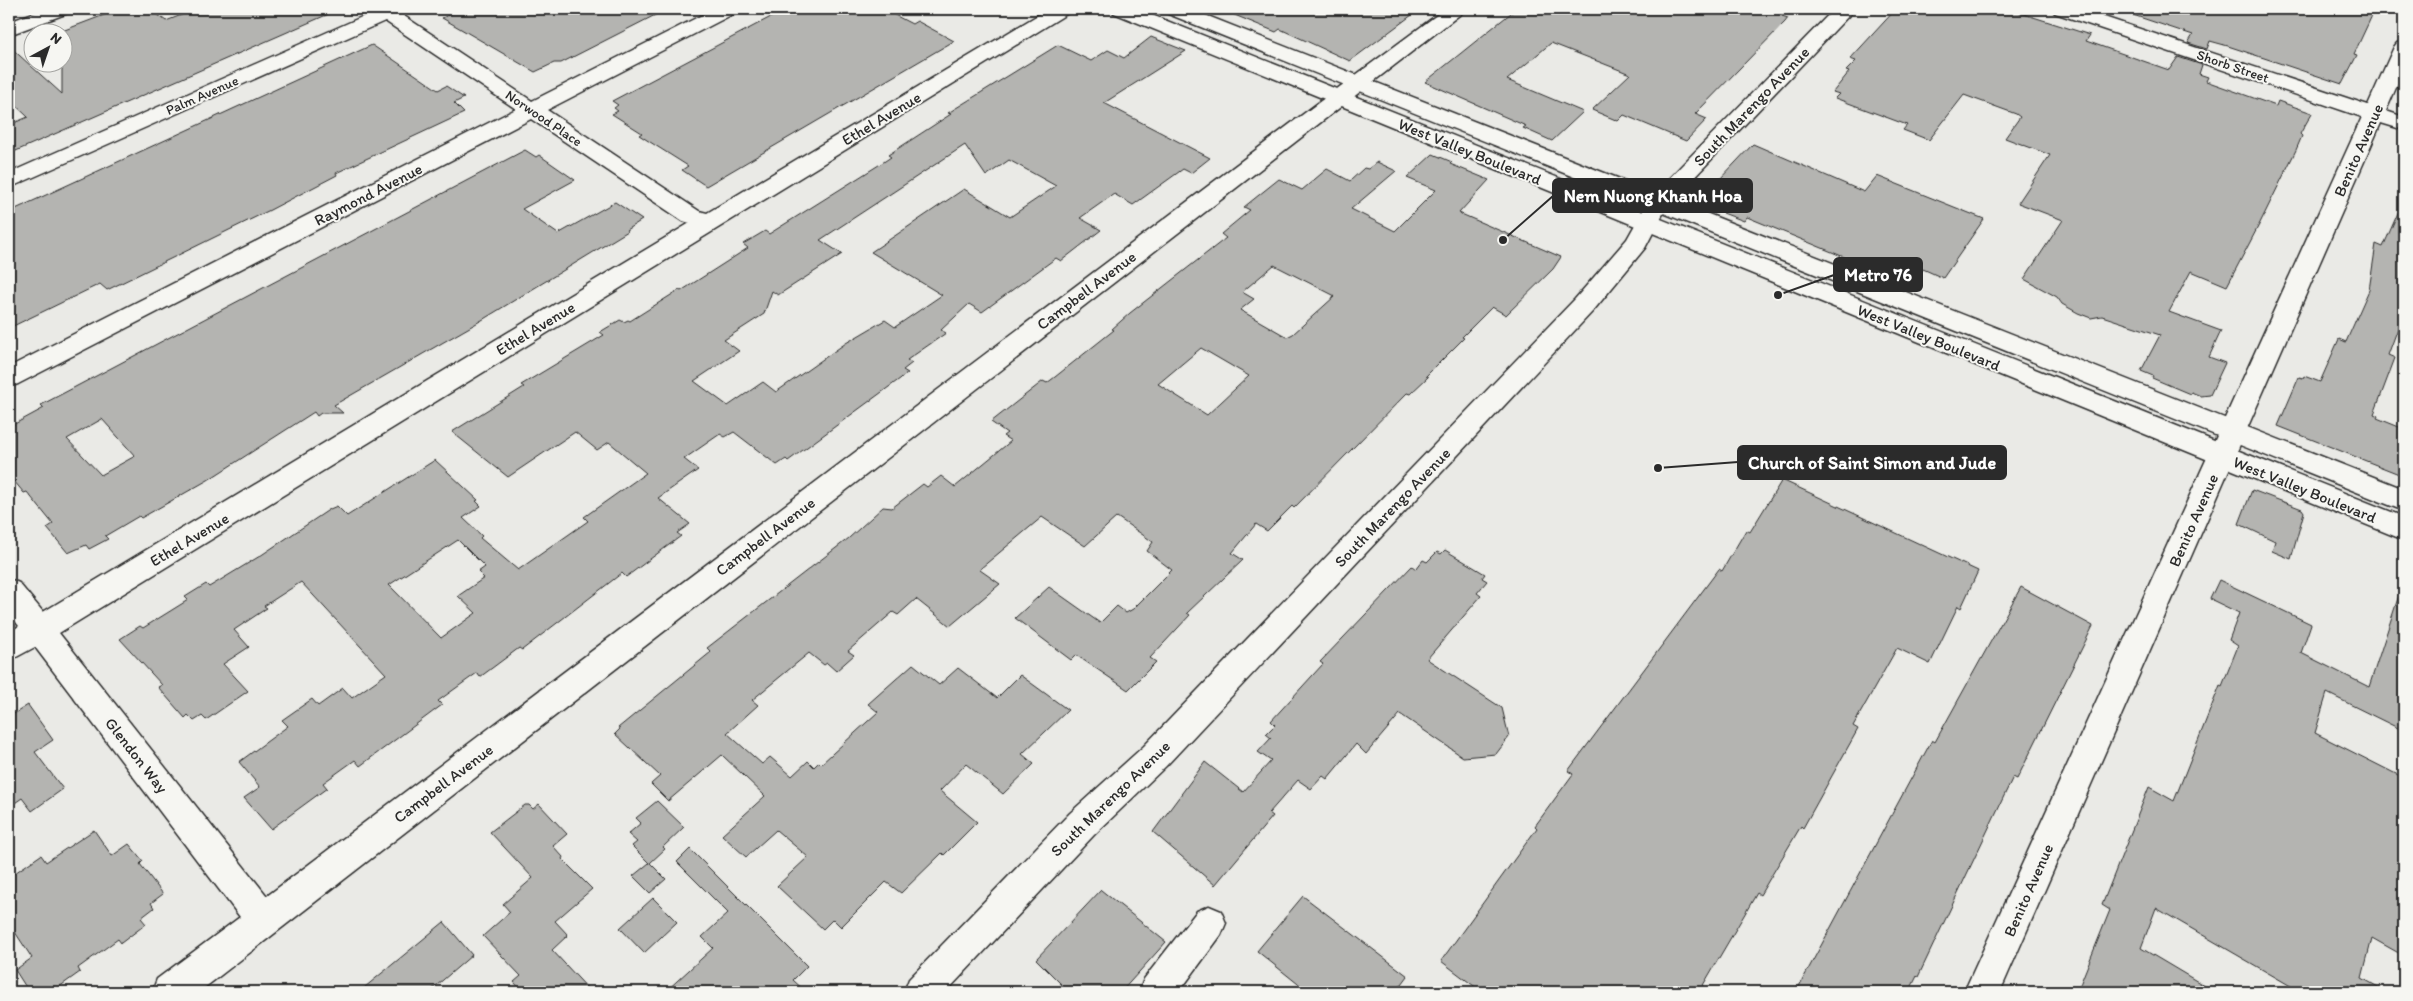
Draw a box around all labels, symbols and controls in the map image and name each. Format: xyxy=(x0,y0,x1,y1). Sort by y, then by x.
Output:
north arrow xyxy=(22,22,72,72)
text: N xyxy=(47,29,65,48)
street label: South Marengo Avenue xyxy=(1689,43,1813,170)
street label: Shorb Street xyxy=(2194,46,2271,87)
street label: Palm Avenue xyxy=(163,72,241,119)
street label: Norwood Place xyxy=(502,86,586,151)
street label: Ethel Avenue xyxy=(838,87,924,150)
street label: Benito Avenue xyxy=(2330,101,2388,200)
street label: West Valley Boulevard xyxy=(1396,114,1544,189)
street label: Raymond Avenue xyxy=(311,159,425,230)
callout: Nem Nuong Khanh Hoa xyxy=(1553,179,1752,212)
text: Nem Nuong Khanh Hoa xyxy=(1564,185,1743,207)
street label: Campbell Avenue xyxy=(1033,247,1140,334)
callout: Metro 76 xyxy=(1834,258,1922,291)
text: Metro 76 xyxy=(1844,264,1912,286)
street label: Ethel Avenue xyxy=(492,297,578,360)
street label: West Valley Boulevard xyxy=(1855,300,2003,375)
street label: South Marengo Avenue xyxy=(1330,444,1454,571)
callout: Church of Saint Simon and Jude xyxy=(1738,446,2006,479)
text: Church of Saint Simon and Jude xyxy=(1748,452,1996,474)
street label: West Valley Boulevard xyxy=(2231,452,2379,527)
street label: Benito Avenue xyxy=(2165,471,2223,570)
street label: Campbell Avenue xyxy=(712,493,819,580)
street label: Ethel Avenue xyxy=(146,508,232,571)
street label: Glendon Way xyxy=(101,714,172,797)
street label: South Marengo Avenue xyxy=(1047,736,1174,860)
street label: Campbell Avenue xyxy=(390,740,497,827)
street label: Benito Avenue xyxy=(2000,841,2058,940)

